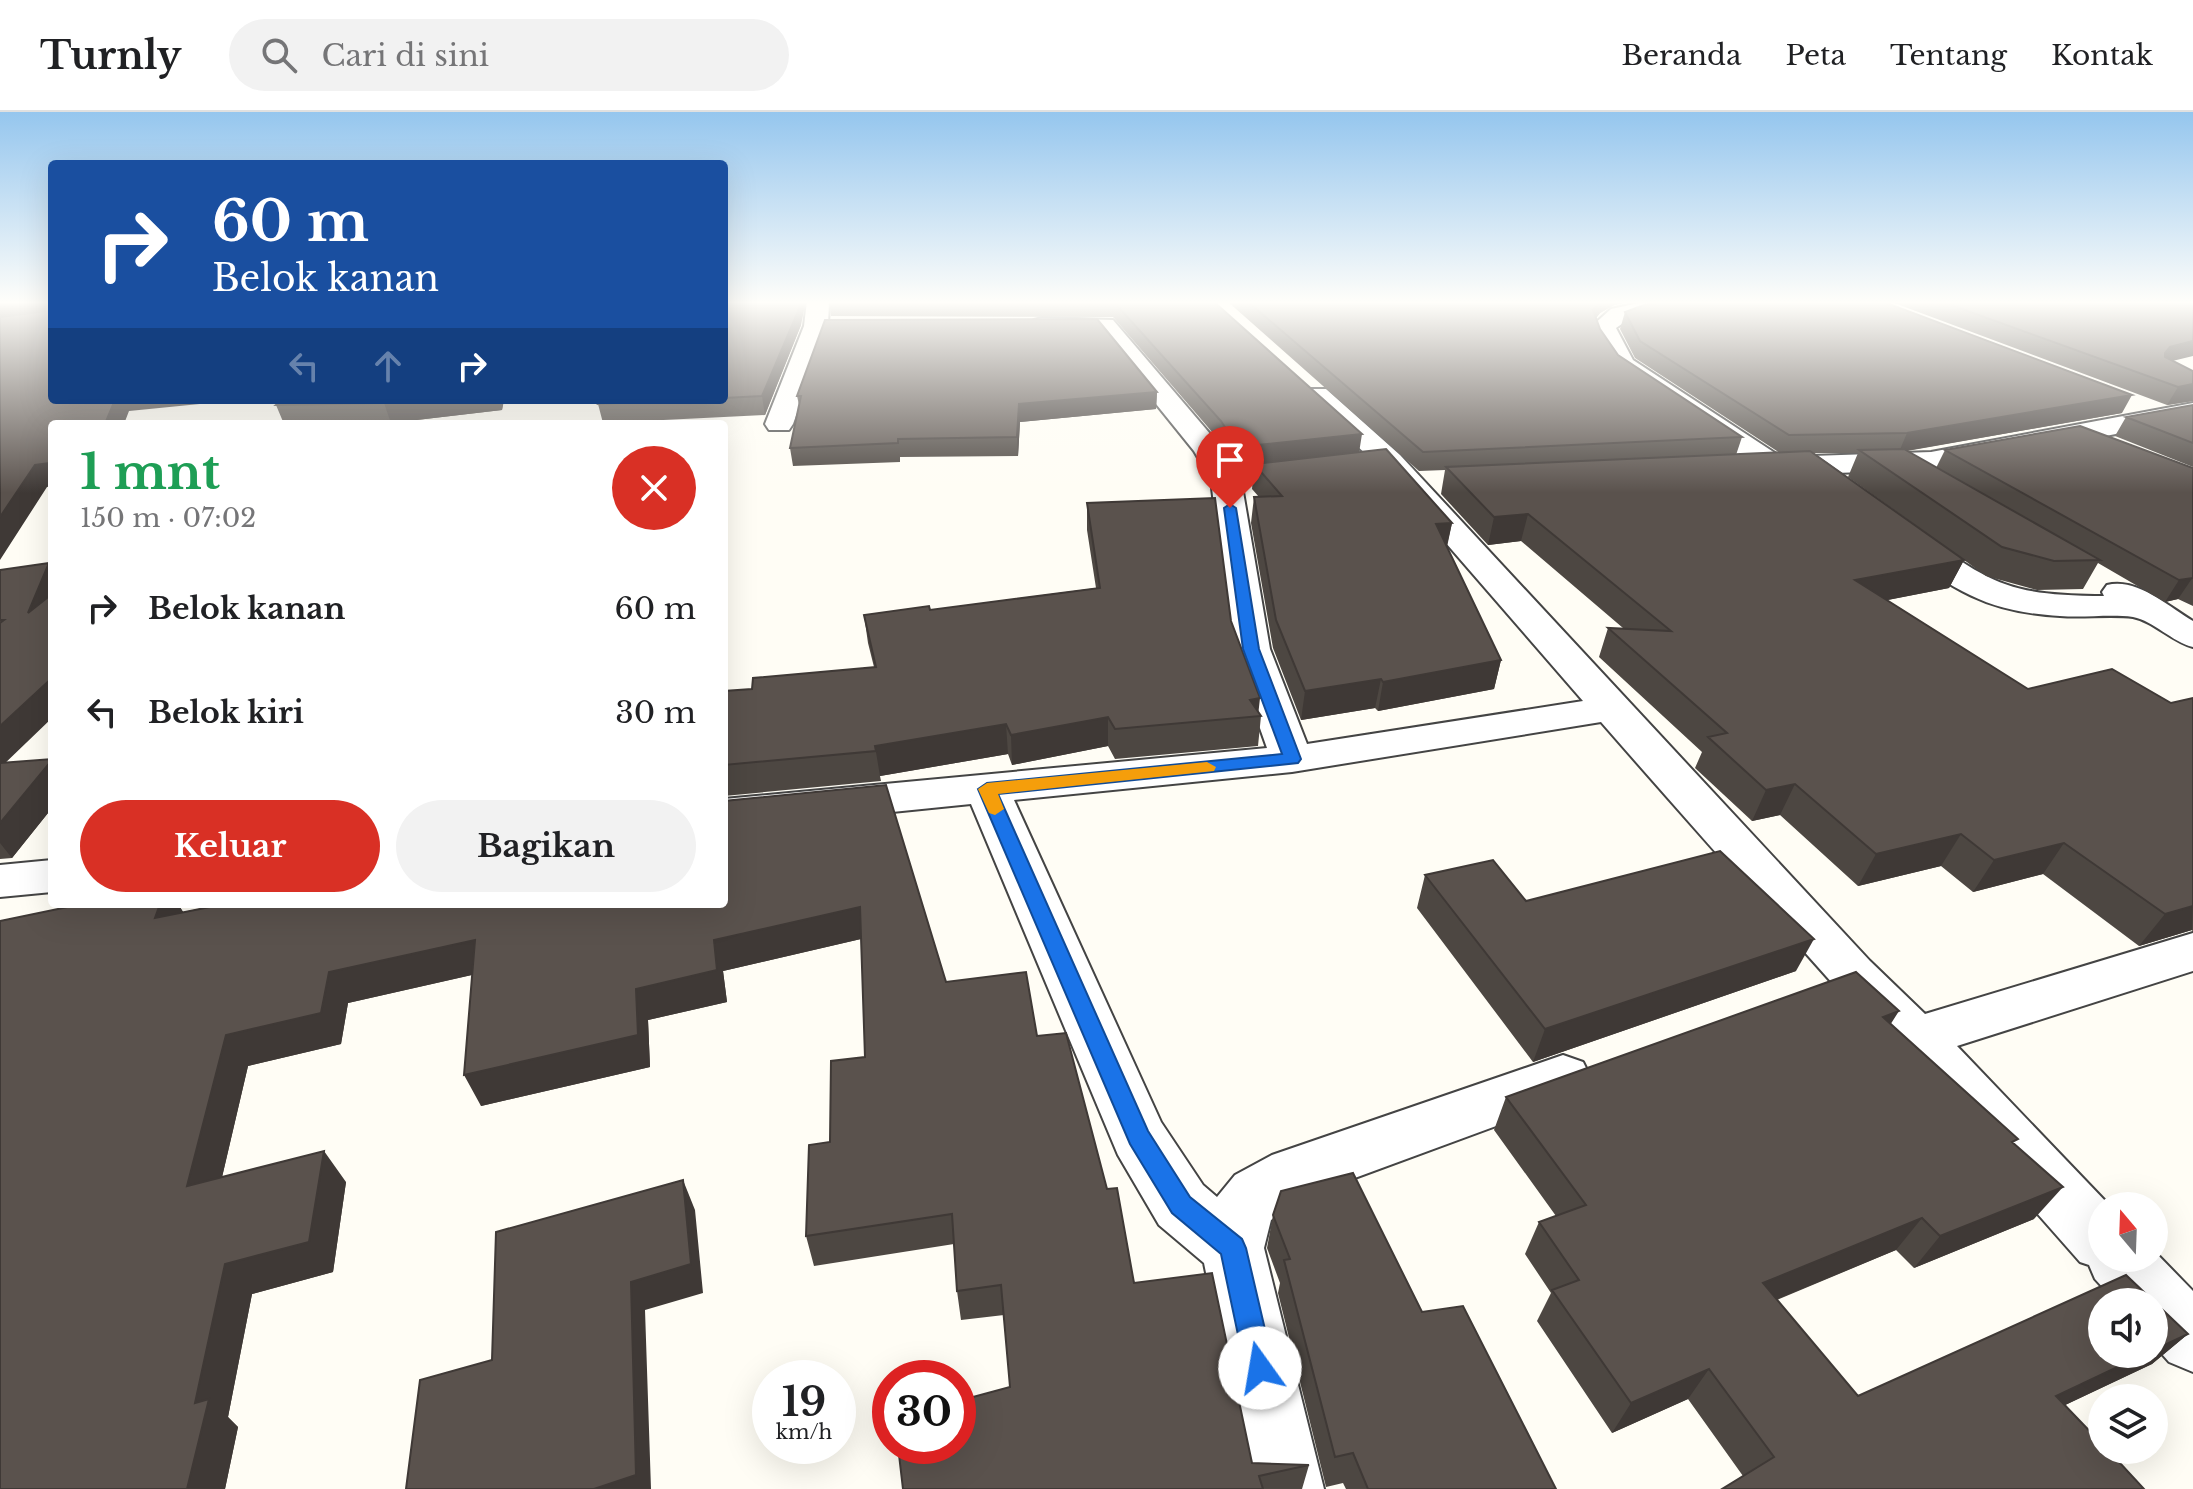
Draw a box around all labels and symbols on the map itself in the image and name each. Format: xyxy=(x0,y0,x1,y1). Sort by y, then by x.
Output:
pin xyxy=(1196,426,1264,508)
north arrow xyxy=(2088,1192,2168,1272)
position arrow xyxy=(1218,1326,1302,1410)
speed limit sign: 30 xyxy=(872,1360,976,1464)

